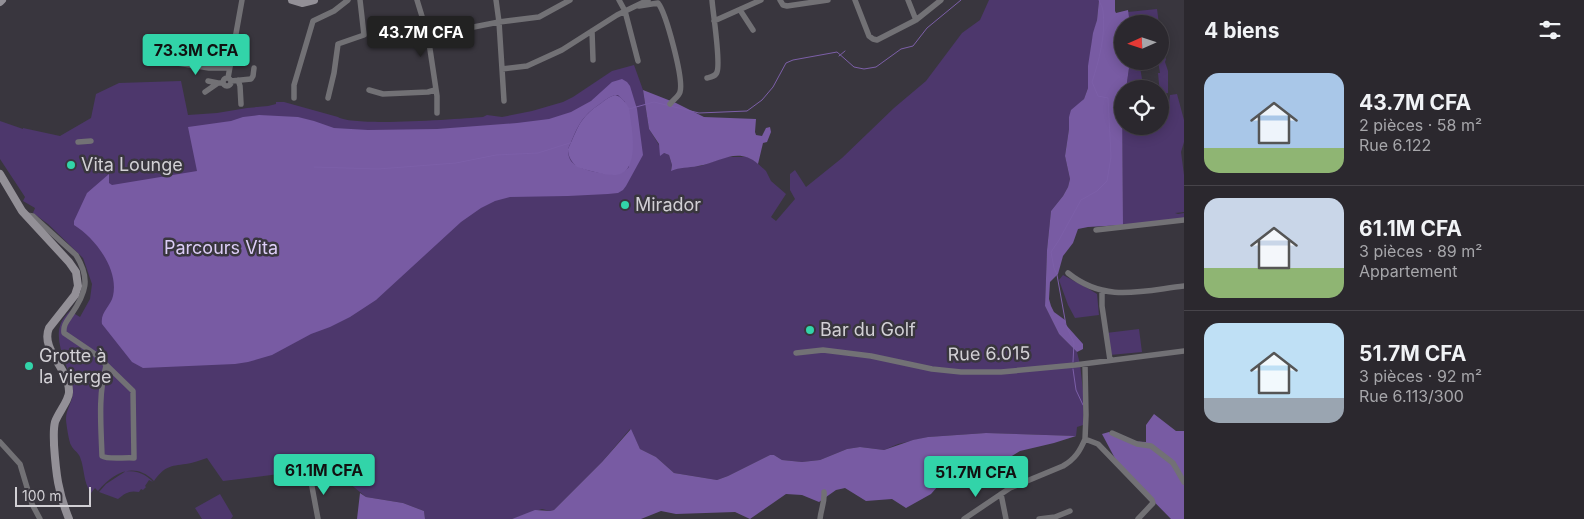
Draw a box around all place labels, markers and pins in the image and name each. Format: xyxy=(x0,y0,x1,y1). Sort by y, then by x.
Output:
pin: 43.7M CFA xyxy=(364,15,478,58)
pin: 73.3M CFA xyxy=(139,34,253,76)
place label: Vita Lounge xyxy=(81,154,183,175)
marker: Vita Lounge xyxy=(65,159,77,171)
place label: Mirador xyxy=(635,194,701,215)
marker: Mirador xyxy=(619,199,631,211)
place label: Bar du Golf xyxy=(820,319,916,340)
marker: Bar du Golf xyxy=(804,324,816,336)
place label: Grotte à la vierge xyxy=(39,345,112,387)
marker: Grotte à la vierge xyxy=(23,360,35,372)
pin: 61.1M CFA xyxy=(267,454,381,496)
pin: 51.7M CFA xyxy=(919,456,1033,498)

